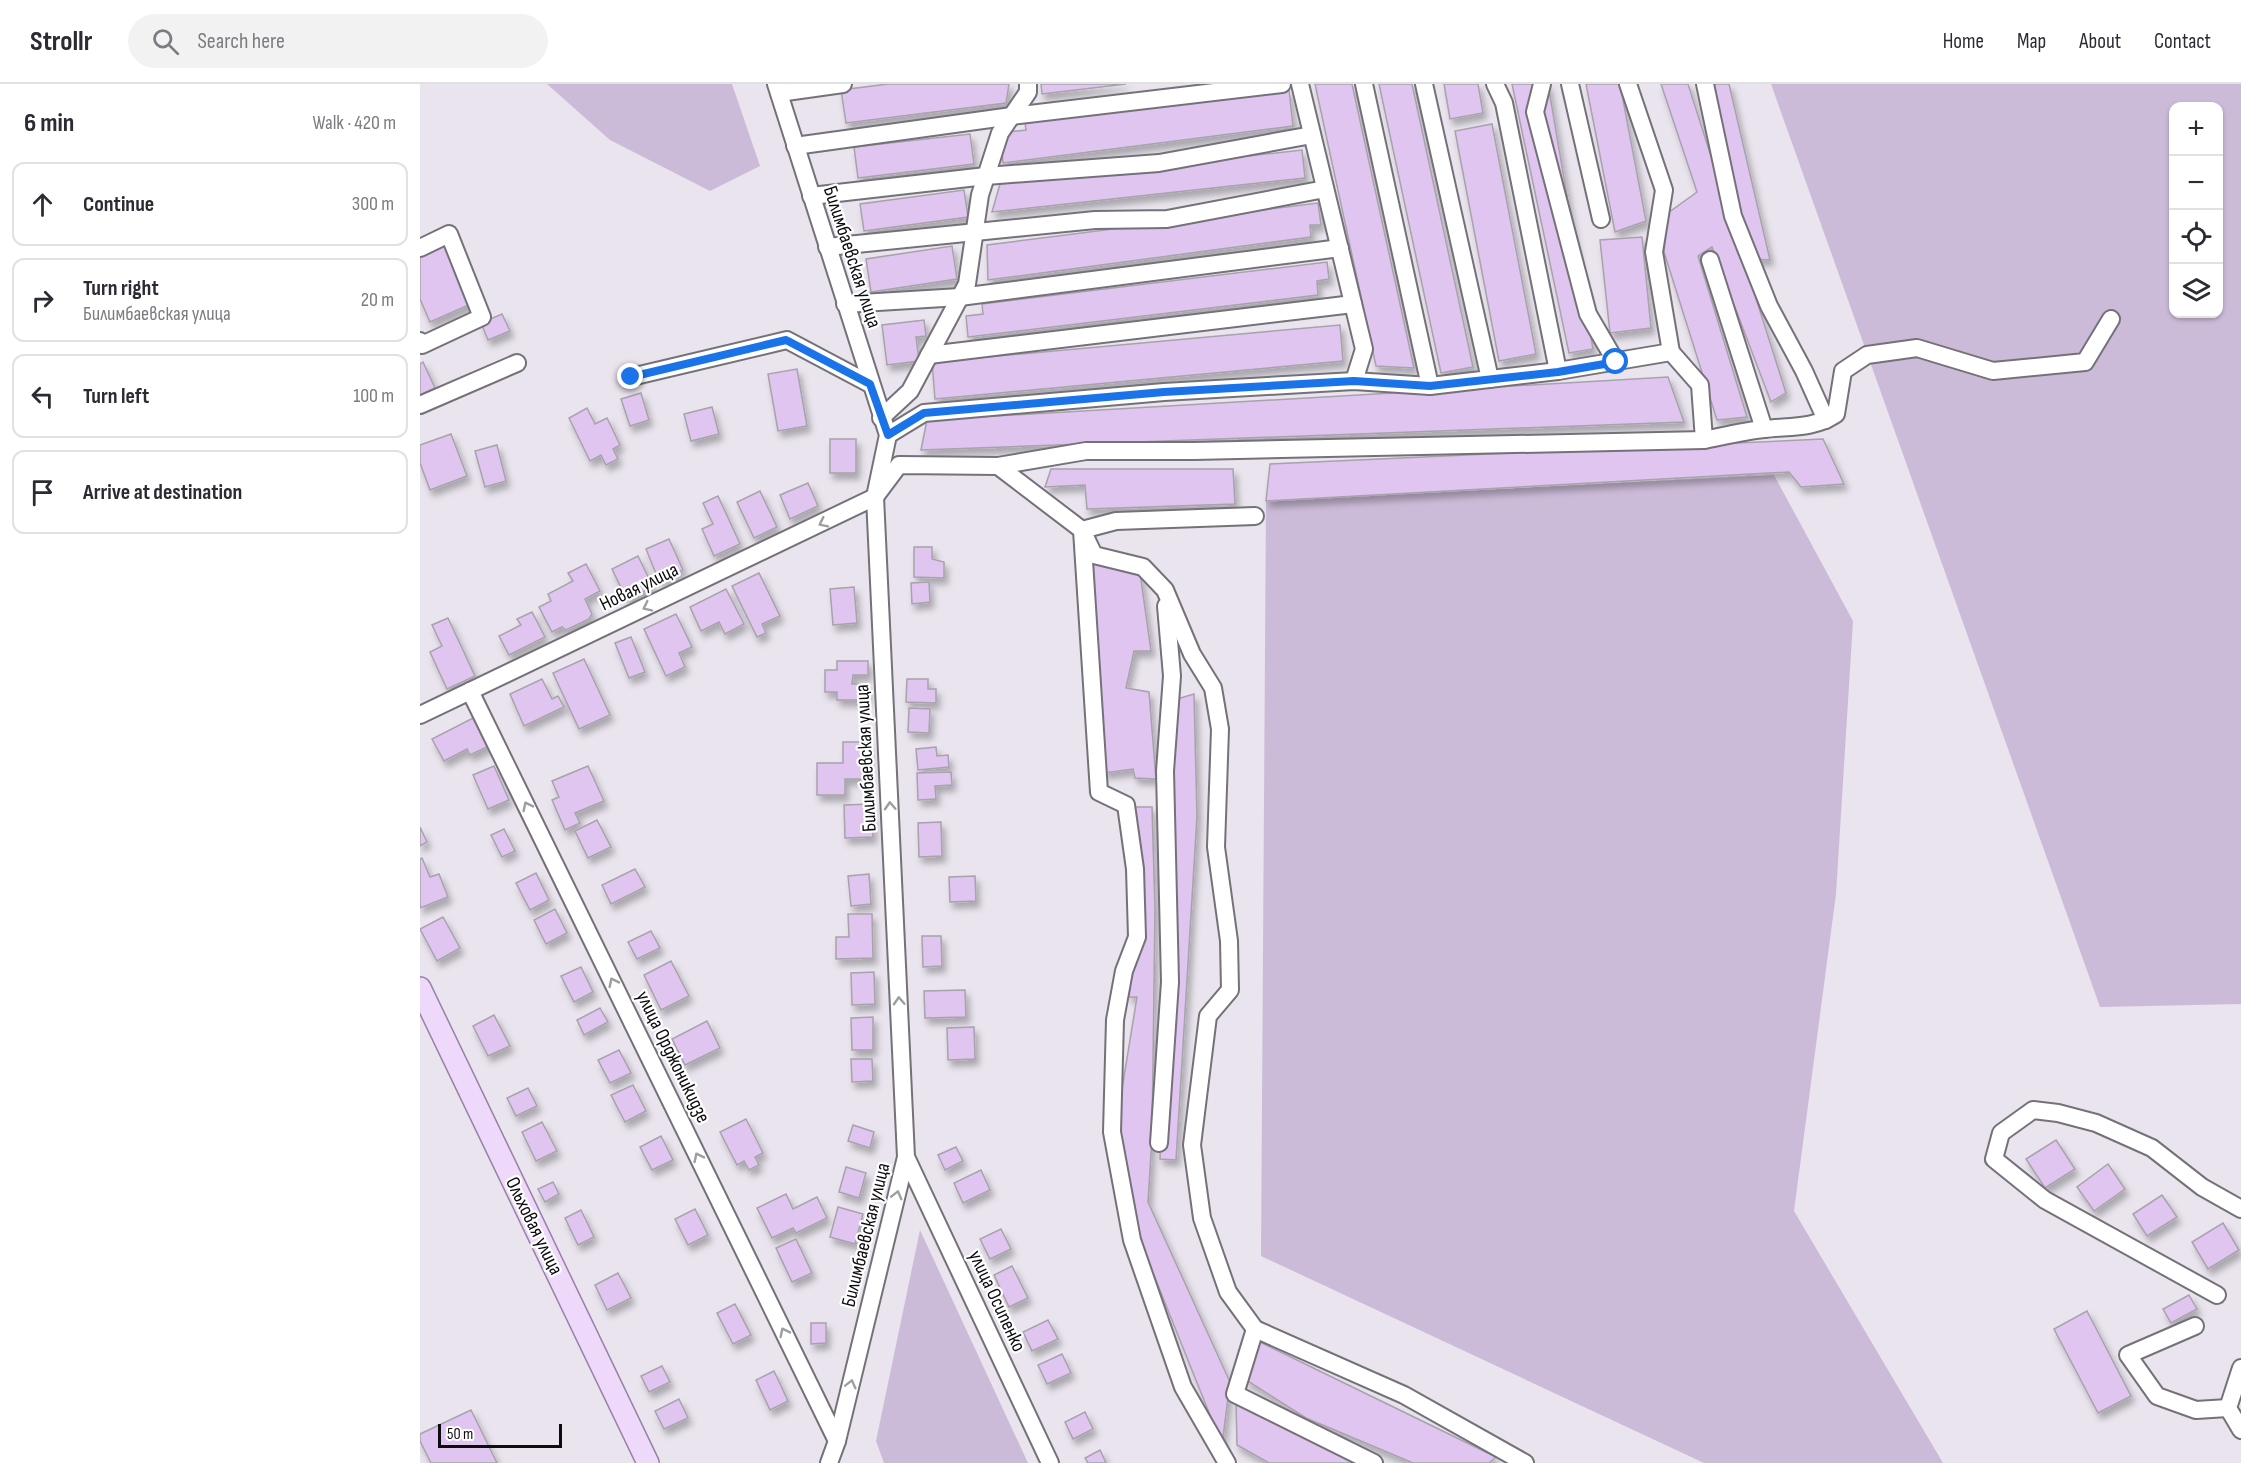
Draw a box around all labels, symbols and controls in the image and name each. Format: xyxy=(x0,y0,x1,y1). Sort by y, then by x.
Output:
search box xyxy=(128,14,548,68)
text: Strollr xyxy=(30,25,92,58)
icon: search xyxy=(149,25,182,58)
text: Search here xyxy=(197,28,285,55)
text: Home xyxy=(1943,29,1984,54)
text: Map xyxy=(2017,29,2046,54)
text: About xyxy=(2079,29,2121,54)
text: Contact xyxy=(2154,29,2211,54)
map controls xyxy=(2169,102,2223,318)
button: + xyxy=(2169,102,2223,156)
text: 6 min xyxy=(24,108,74,139)
text: Walk · 420 m xyxy=(312,111,396,135)
button: − xyxy=(2169,156,2223,210)
street label: Билимбаевская улица xyxy=(818,183,886,331)
icon: ahead xyxy=(26,188,59,221)
text: Continue xyxy=(83,191,154,218)
text: 300 m xyxy=(352,192,394,216)
button: locate xyxy=(2169,210,2223,264)
button: layers xyxy=(2169,264,2223,318)
text: Turn right xyxy=(83,275,159,302)
icon: right xyxy=(26,284,59,317)
text: 20 m xyxy=(361,288,394,312)
text: Билимбаевская улица xyxy=(83,302,231,326)
route start xyxy=(1602,348,1628,374)
route end xyxy=(617,363,643,389)
icon: left xyxy=(26,380,59,413)
text: Turn left xyxy=(83,383,149,410)
text: 100 m xyxy=(353,384,394,408)
icon: arrive xyxy=(26,476,59,509)
text: Arrive at destination xyxy=(83,479,242,506)
one-way arrow xyxy=(818,515,829,527)
street label: Новая улица xyxy=(596,558,682,616)
one-way arrow xyxy=(642,599,653,611)
street label: Билимбаевская улица xyxy=(850,684,882,832)
one-way arrow xyxy=(523,802,534,813)
one-way arrow xyxy=(883,802,896,811)
one-way arrow xyxy=(608,977,620,988)
street label: улица Орджоникидзе xyxy=(631,987,715,1127)
one-way arrow xyxy=(892,996,905,1005)
one-way arrow xyxy=(694,1152,706,1163)
street label: Билимбаевская улица xyxy=(836,1160,896,1310)
street label: Ольховая улица xyxy=(500,1173,568,1279)
one-way arrow xyxy=(890,1190,903,1200)
street label: улица Осипенко xyxy=(963,1247,1031,1355)
one-way arrow xyxy=(780,1328,791,1338)
one-way arrow xyxy=(844,1379,857,1389)
scale bar xyxy=(438,1421,562,1448)
text: 50 m xyxy=(447,1425,473,1444)

